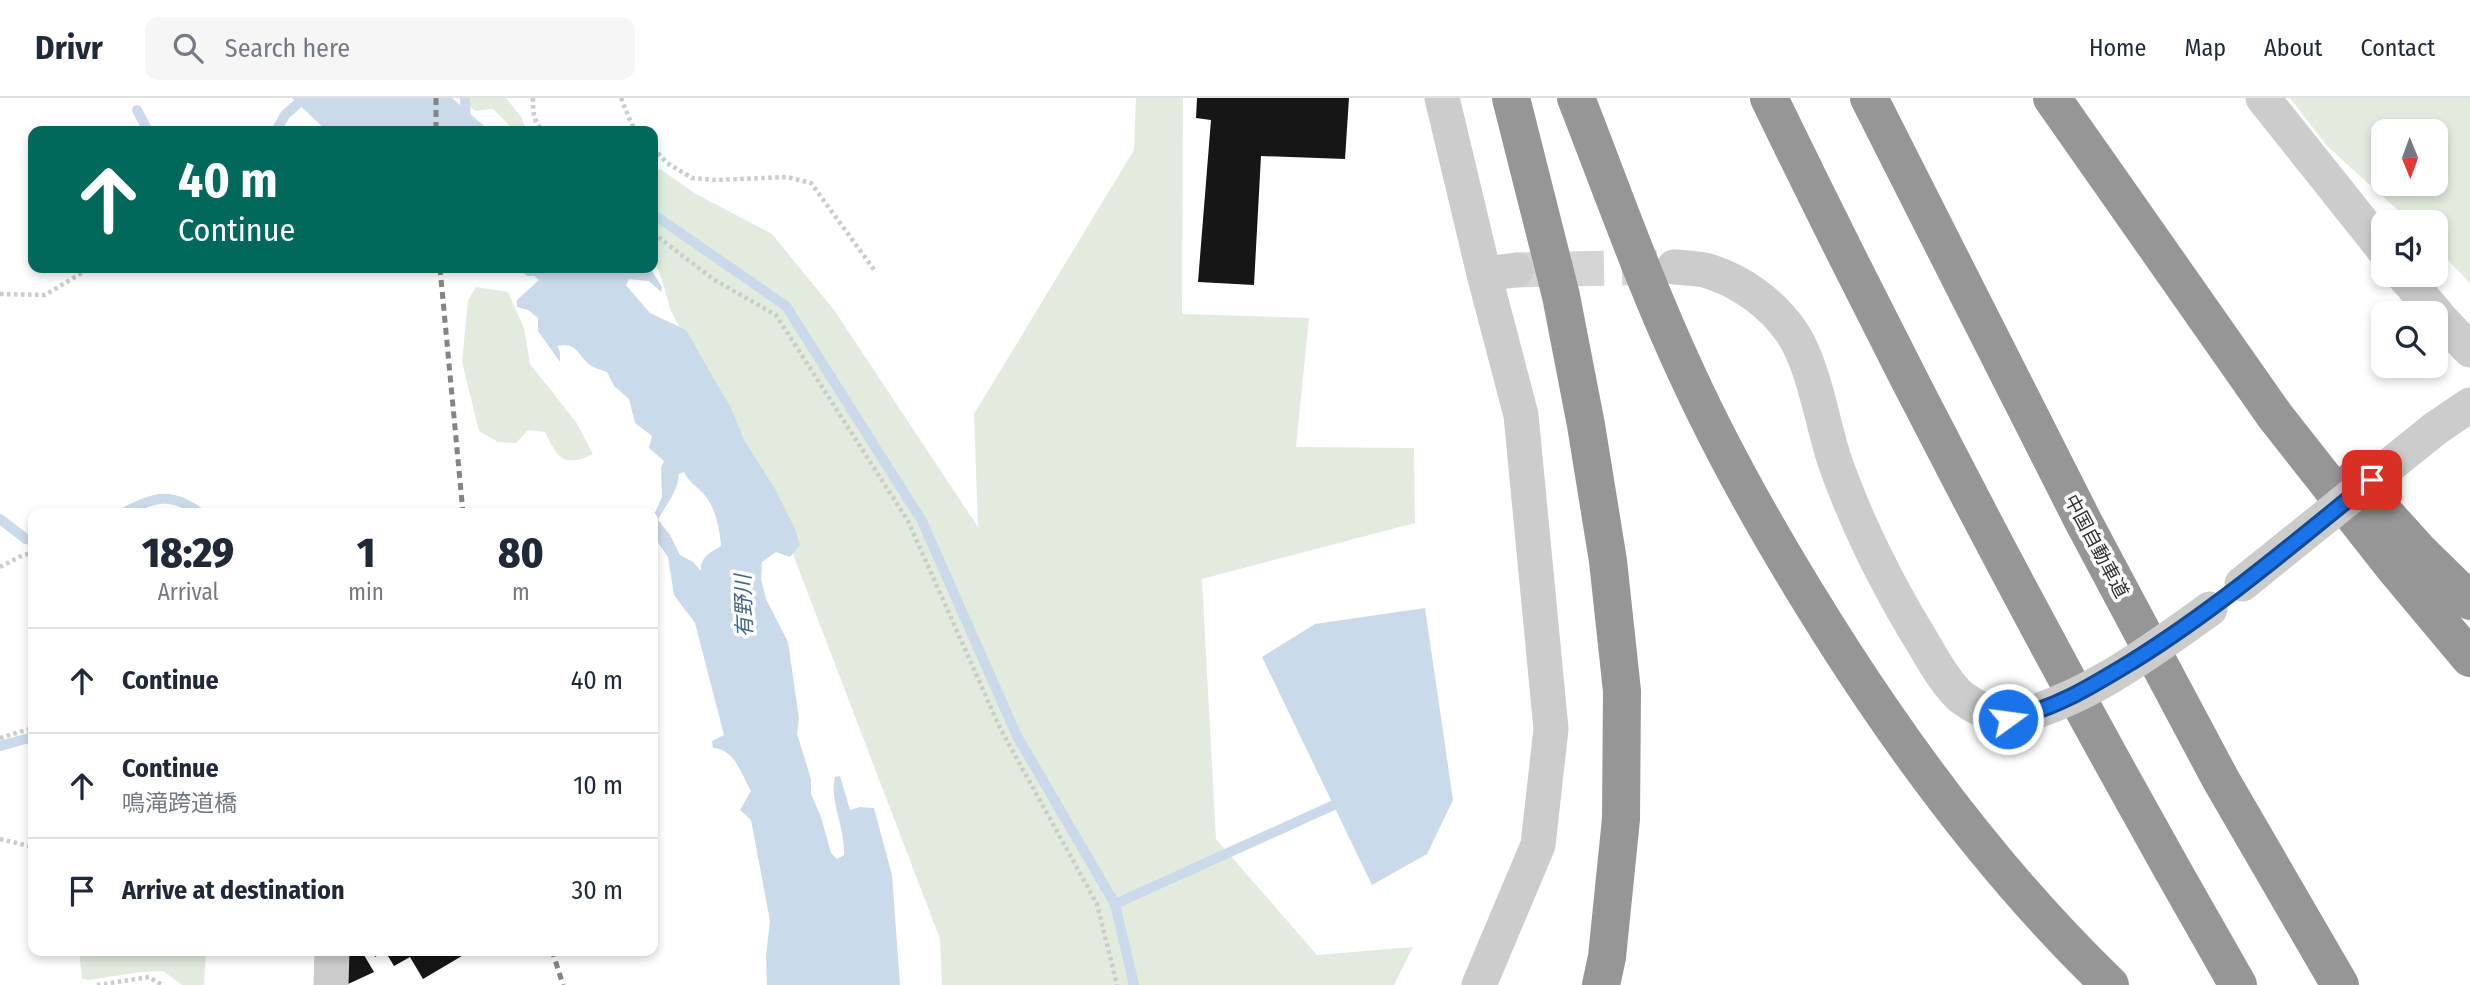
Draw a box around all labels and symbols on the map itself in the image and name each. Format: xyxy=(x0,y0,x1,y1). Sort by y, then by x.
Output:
north arrow xyxy=(2371,119,2448,196)
pin xyxy=(2342,450,2402,510)
street label: 中国自動車道 xyxy=(2060,491,2133,602)
water label: 有野川 xyxy=(730,572,758,638)
position arrow xyxy=(1971,682,2045,756)

